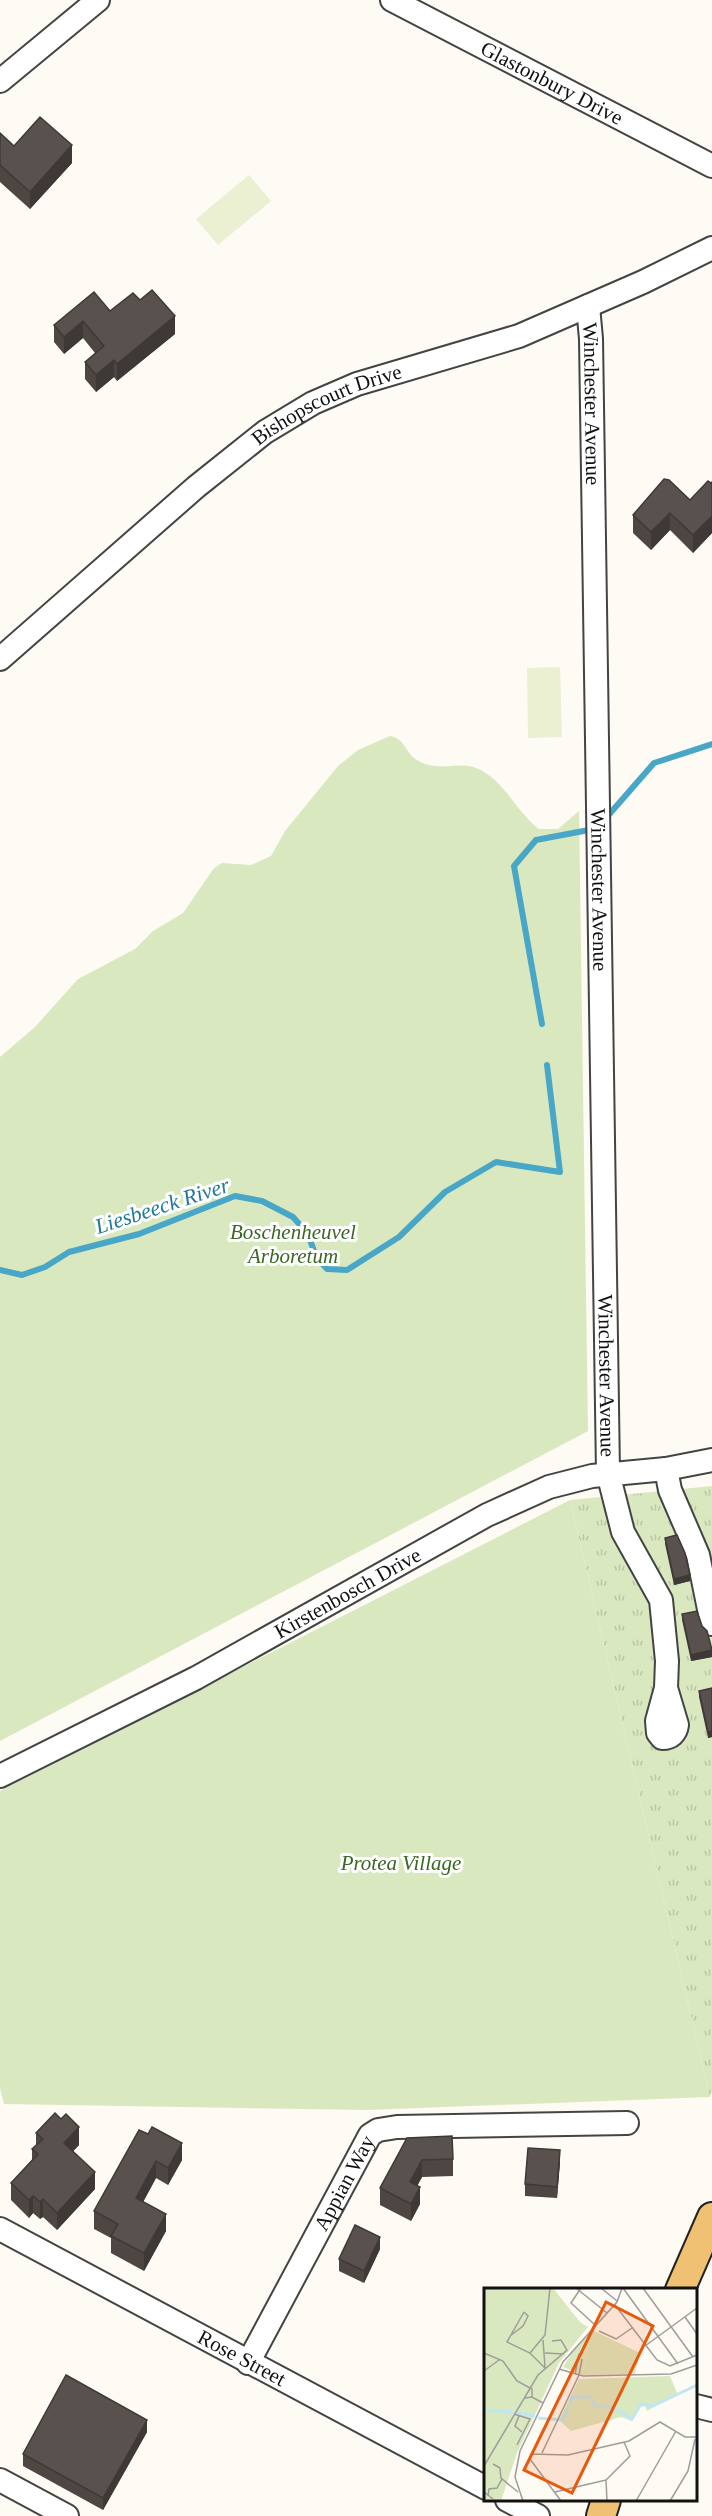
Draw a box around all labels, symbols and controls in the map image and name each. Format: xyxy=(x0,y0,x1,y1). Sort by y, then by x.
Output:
street label: Glastonbury Drive xyxy=(477,36,627,130)
street label: Winchester Avenue xyxy=(578,321,605,485)
street label: Bishopscourt Drive xyxy=(247,359,405,450)
street label: Winchester Avenue xyxy=(586,808,612,971)
water label: Liesbeeck River xyxy=(91,1172,233,1239)
park label: Boschenheuvel Arboretum xyxy=(230,1220,356,1268)
street label: Winchester Avenue xyxy=(593,1294,620,1457)
street label: Kirstenbosch Drive xyxy=(270,1542,425,1644)
park label: Protea Village xyxy=(340,1851,461,1875)
street label: Appian Way xyxy=(309,2131,380,2235)
inset map xyxy=(484,2288,697,2501)
street label: Rose Street xyxy=(194,2325,290,2391)

